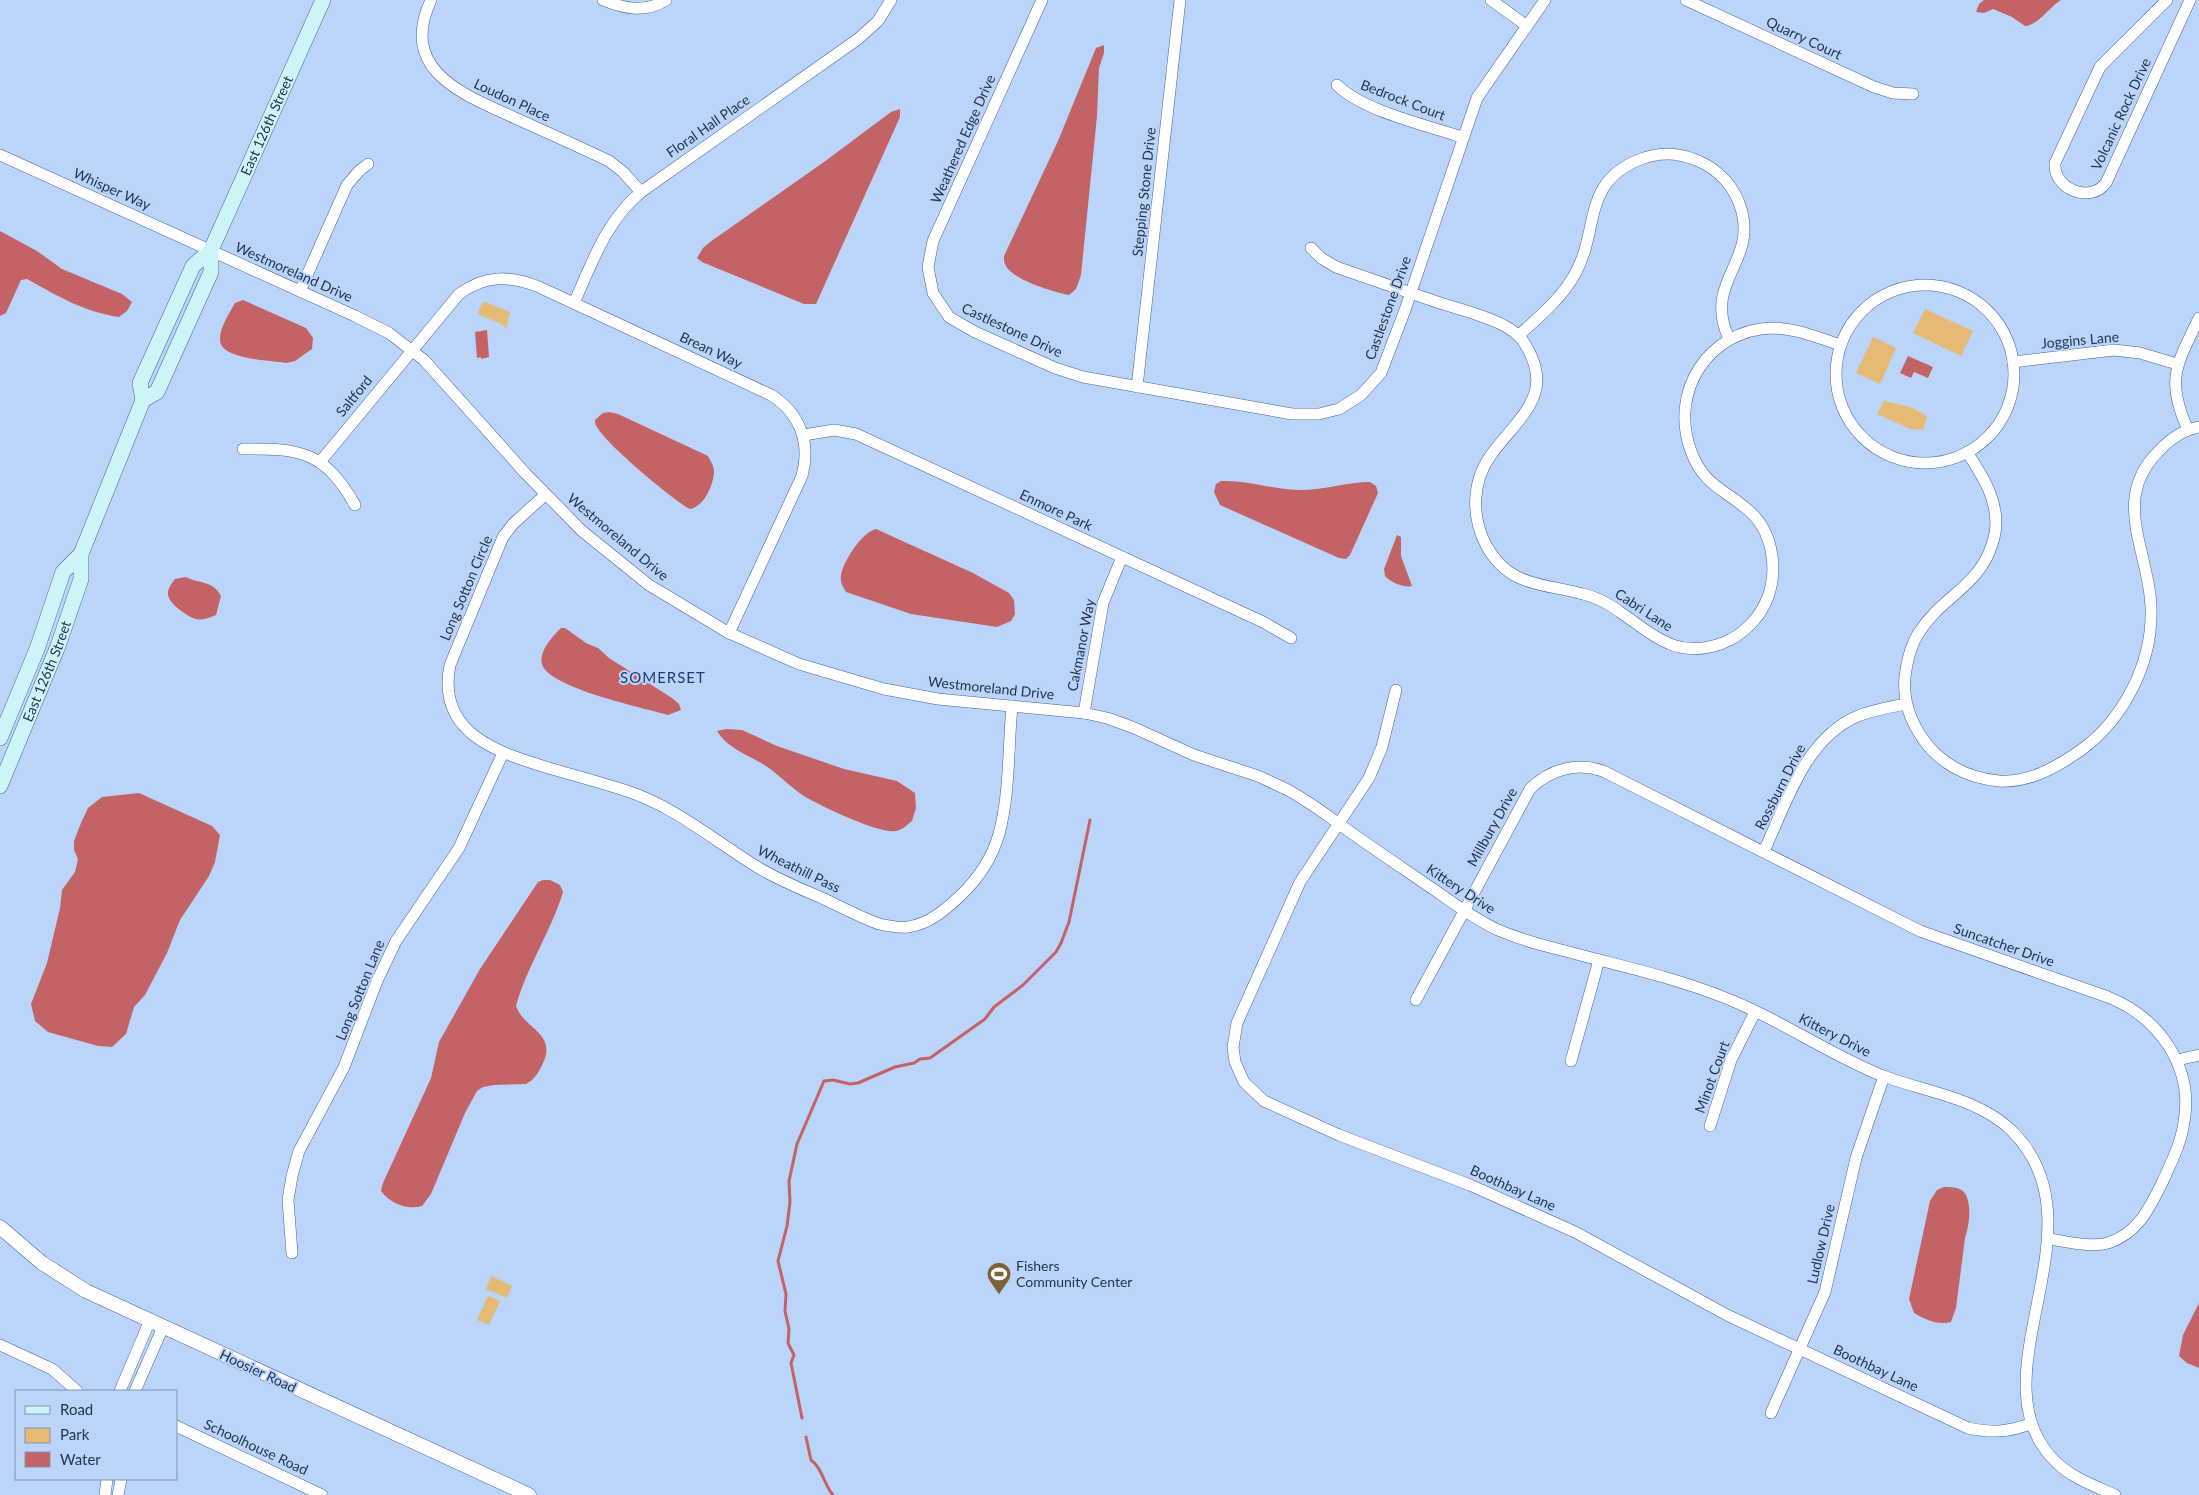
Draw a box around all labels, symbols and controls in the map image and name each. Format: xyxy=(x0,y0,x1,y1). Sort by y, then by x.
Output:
street label: Quarry Court xyxy=(1764,13,1845,62)
street label: Volcanic Rock Drive xyxy=(2087,55,2154,173)
street label: Weathered Edge Drive xyxy=(927,72,999,206)
street label: East 126th Street xyxy=(237,73,296,178)
street label: Loudon Place xyxy=(471,74,553,125)
street label: Bedrock Court xyxy=(1358,76,1448,123)
street label: Floral Hall Place xyxy=(663,90,753,161)
street label: Stepping Stone Drive xyxy=(1128,127,1159,257)
street label: Whisper Way xyxy=(71,164,154,213)
street label: Westmoreland Drive xyxy=(233,238,356,305)
street label: Castlestone Drive xyxy=(1361,254,1414,362)
street label: Castlestone Drive xyxy=(959,299,1065,360)
street label: Brean Way xyxy=(677,328,746,372)
street label: Joggins Lane xyxy=(2040,328,2120,351)
street label: Saltford xyxy=(332,372,375,420)
street label: Enmore Park xyxy=(1017,485,1096,534)
street label: Westmoreland Drive xyxy=(564,489,672,584)
street label: Long Sotton Circle xyxy=(436,533,495,643)
street label: Cabri Lane xyxy=(1612,585,1676,635)
street label: Cakmanor Way xyxy=(1063,597,1098,692)
street label: East 126th Street xyxy=(19,618,74,724)
district label: SOMERSET xyxy=(620,668,706,686)
street label: Westmoreland Drive xyxy=(927,672,1055,703)
street label: Rossburn Drive xyxy=(1751,741,1808,832)
street label: Millbury Drive xyxy=(1463,784,1520,869)
street label: Wheathill Pass xyxy=(755,841,843,896)
street label: Kittery Drive xyxy=(1424,860,1499,917)
street label: Suncatcher Drive xyxy=(1952,919,2057,970)
street label: Long Sotton Lane xyxy=(332,937,387,1043)
street label: Kittery Drive xyxy=(1796,1009,1874,1060)
street label: Minot Court xyxy=(1691,1038,1732,1115)
street label: Boothbay Lane xyxy=(1468,1161,1559,1214)
street label: Ludlow Drive xyxy=(1803,1202,1838,1285)
place label: Fishers Community Center xyxy=(1016,1257,1132,1290)
sports icon: Fishers Community Center xyxy=(986,1261,1012,1295)
street label: Boothbay Lane xyxy=(1831,1340,1921,1395)
street label: Hoosier Road xyxy=(217,1345,299,1396)
legend xyxy=(15,1390,178,1480)
text: Road xyxy=(60,1400,93,1418)
street label: Schoolhouse Road xyxy=(201,1415,311,1478)
text: Park xyxy=(60,1425,90,1443)
text: Water xyxy=(60,1450,101,1468)

